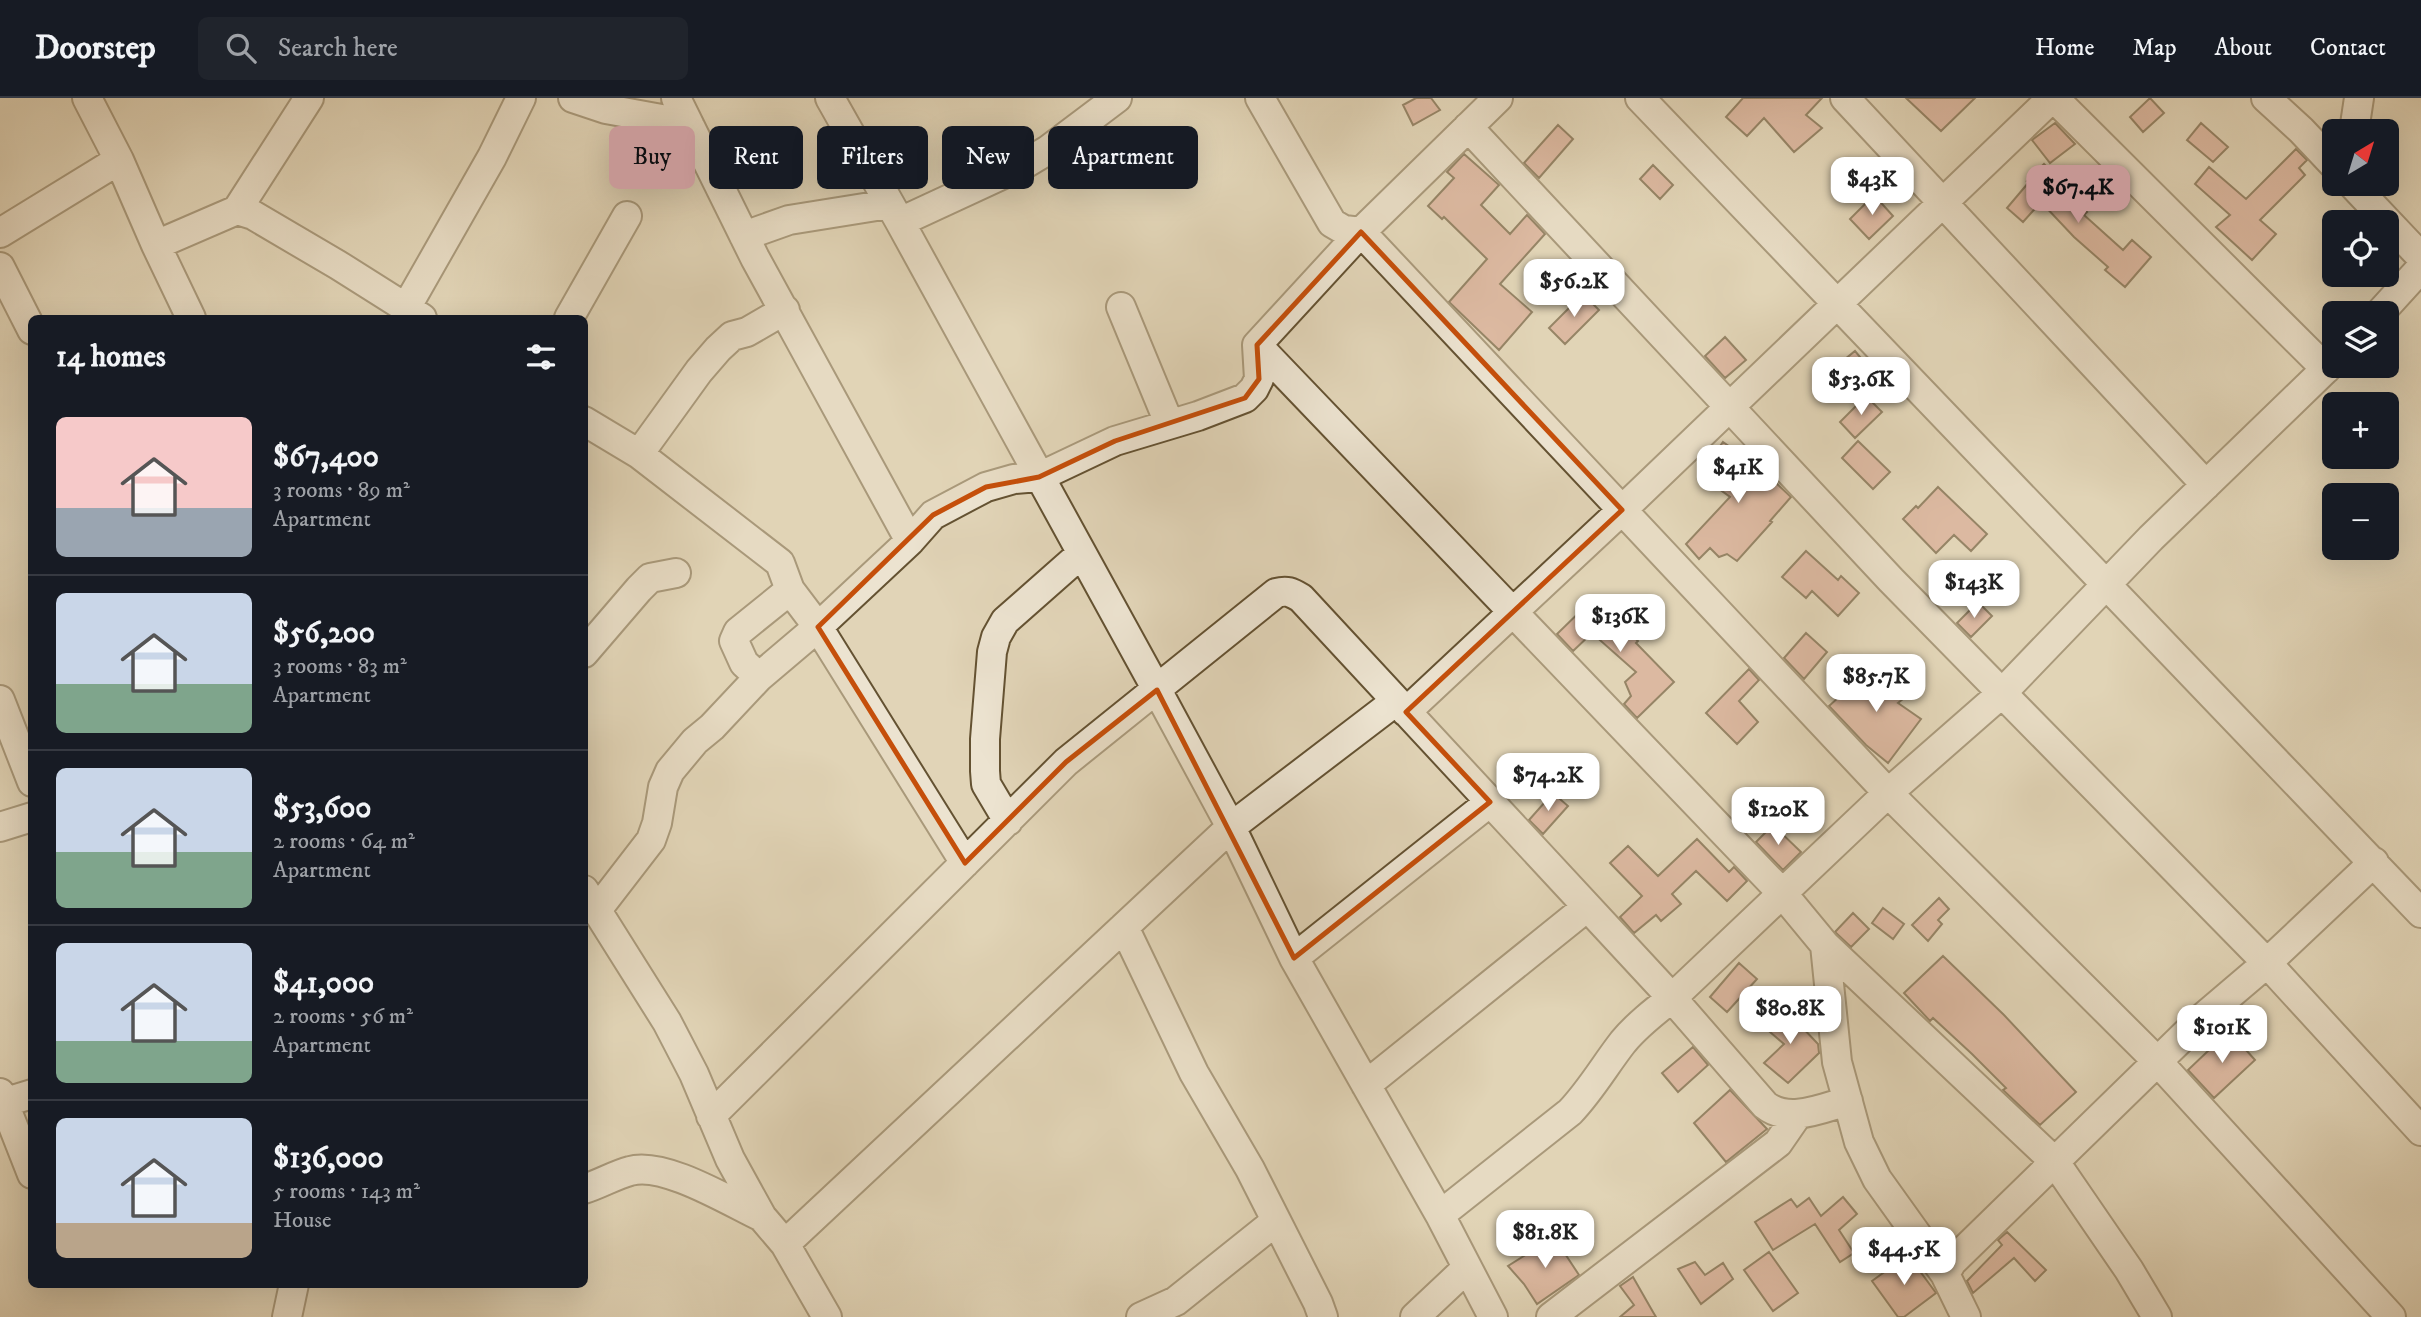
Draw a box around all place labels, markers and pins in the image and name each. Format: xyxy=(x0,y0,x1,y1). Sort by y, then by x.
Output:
pin: $43K xyxy=(1831,158,1913,217)
pin: $67.4K xyxy=(2021,166,2135,225)
pin: $56.2K xyxy=(1517,260,1631,319)
pin: $53.6K xyxy=(1804,358,1918,417)
pin: $41K xyxy=(1697,446,1779,505)
pin: $143K xyxy=(1925,560,2023,620)
pin: $136K xyxy=(1571,594,1669,654)
pin: $85.7K xyxy=(1819,654,1933,714)
pin: $74.2K xyxy=(1491,754,1605,813)
pin: $120K xyxy=(1729,788,1827,847)
pin: $80.8K xyxy=(1733,986,1847,1046)
pin: $101K xyxy=(2173,1006,2271,1065)
pin: $81.8K xyxy=(1488,1210,1602,1270)
pin: $44.5K xyxy=(1847,1228,1961,1287)

